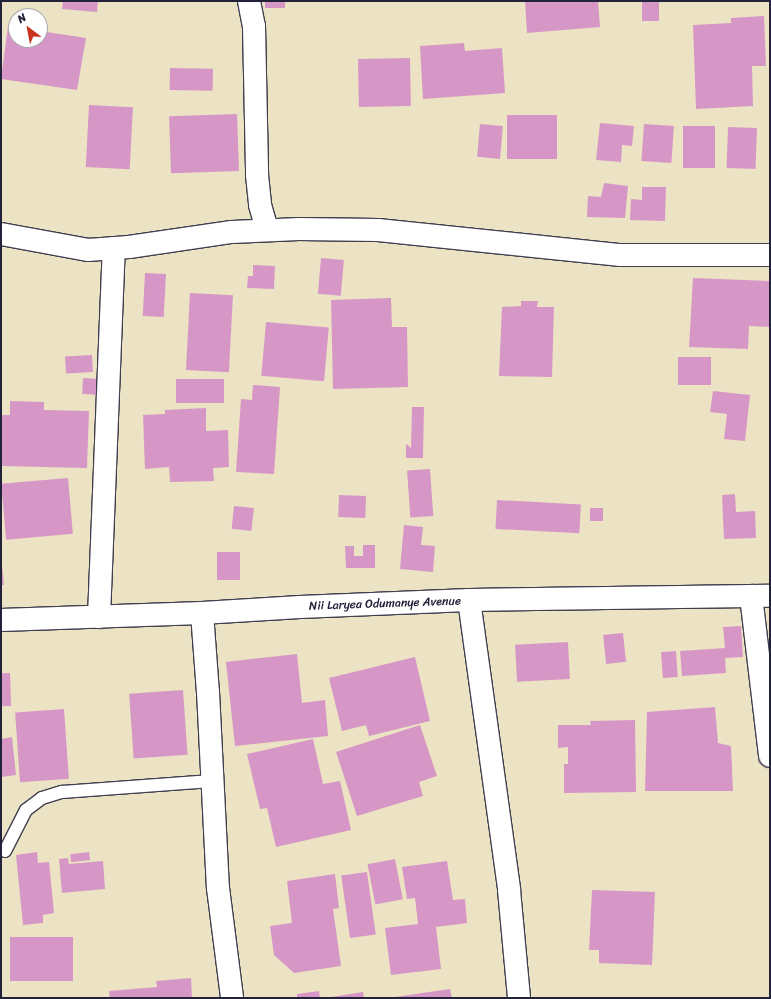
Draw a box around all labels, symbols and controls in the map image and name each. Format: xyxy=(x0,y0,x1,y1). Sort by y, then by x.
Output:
north arrow xyxy=(8,8,48,48)
text: N xyxy=(14,8,30,28)
street label: Nii Laryea Odumanye Avenue xyxy=(309,594,461,614)

